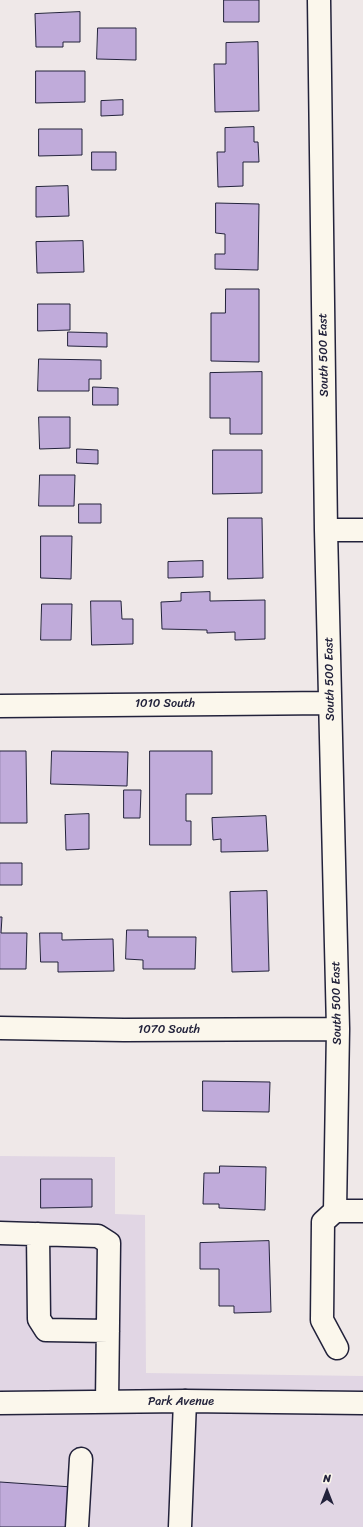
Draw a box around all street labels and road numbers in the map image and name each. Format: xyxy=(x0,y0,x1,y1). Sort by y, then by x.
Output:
street label: South 500 East xyxy=(316,313,332,397)
street label: South 500 East xyxy=(322,637,338,721)
street label: 1010 South xyxy=(135,697,195,711)
street label: South 500 East xyxy=(329,961,345,1045)
street label: 1070 South xyxy=(138,1023,200,1037)
street label: Park Avenue xyxy=(148,1395,214,1409)

